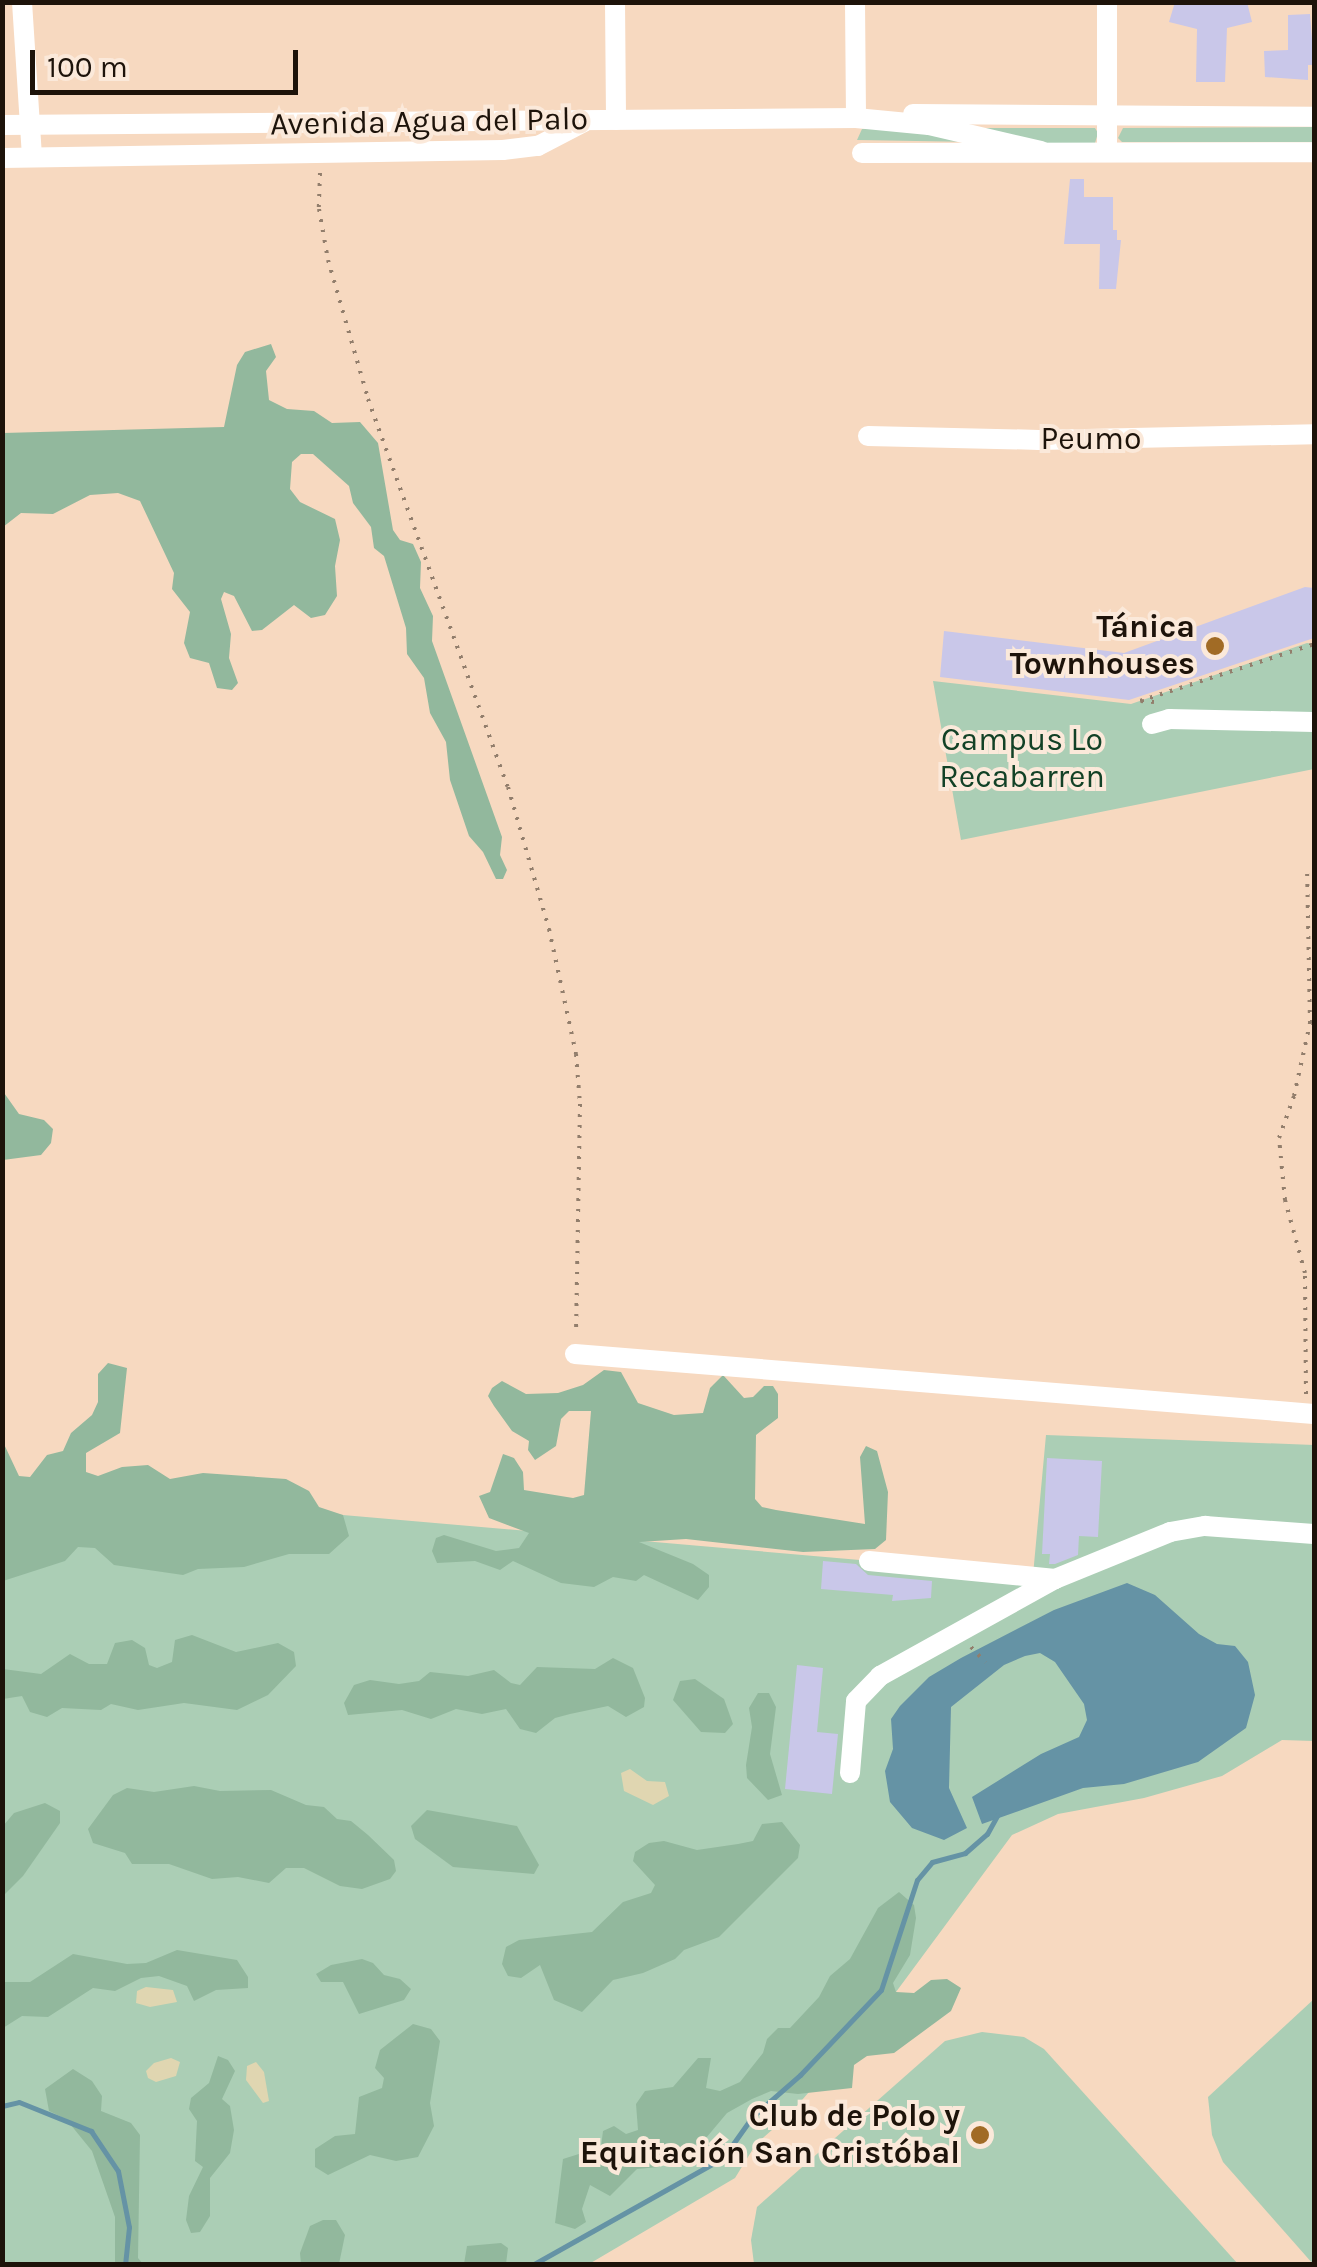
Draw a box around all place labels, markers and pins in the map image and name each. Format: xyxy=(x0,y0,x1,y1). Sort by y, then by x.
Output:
place label: Tánica Townhouses xyxy=(1010,609,1195,684)
marker: Tánica Townhouses xyxy=(1204,635,1226,657)
place label: Club de Polo y Equitación San Cristóbal xyxy=(580,2098,960,2173)
marker: Club de Polo y Equitación San Cristóbal xyxy=(969,2124,991,2146)

